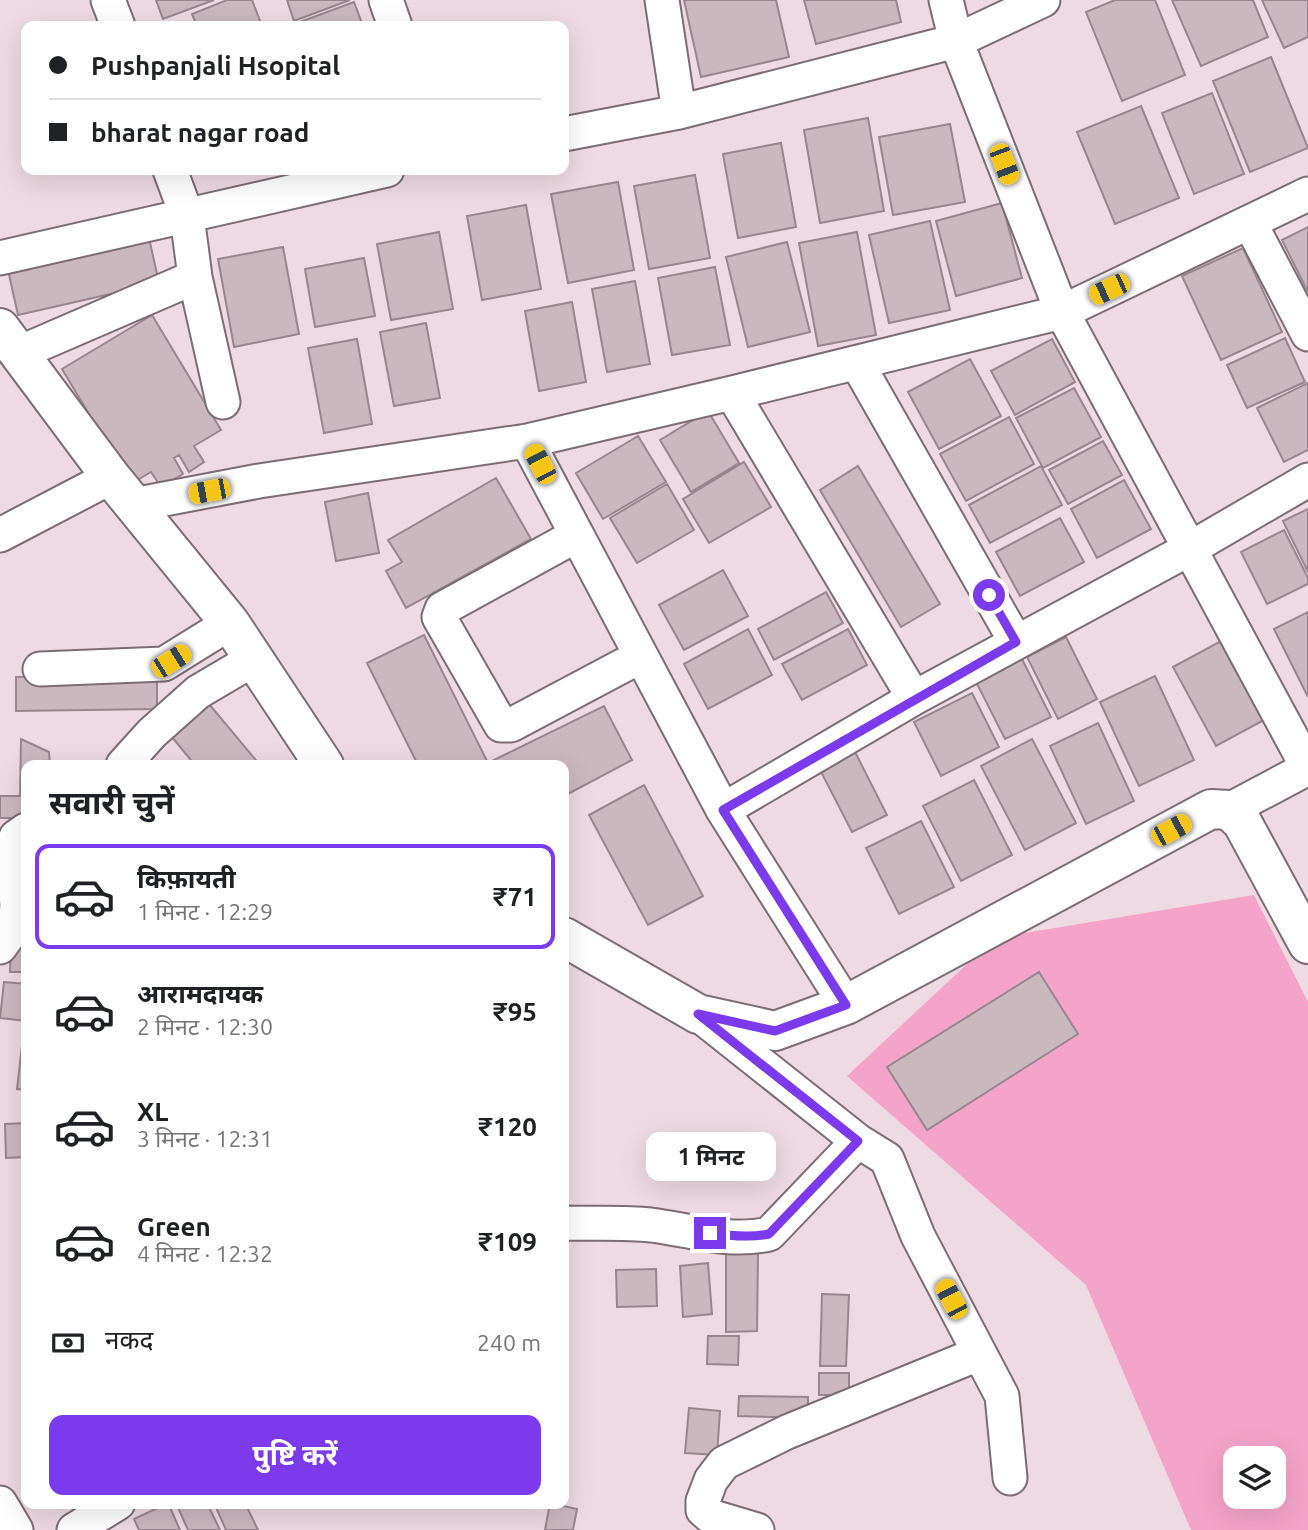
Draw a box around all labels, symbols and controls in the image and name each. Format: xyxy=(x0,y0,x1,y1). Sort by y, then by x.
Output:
text: Pushpanjali Hsopital xyxy=(91,51,340,80)
text: bharat nagar road xyxy=(91,118,309,147)
car xyxy=(987,141,1022,187)
car xyxy=(1086,271,1133,307)
car xyxy=(521,441,560,487)
car xyxy=(187,477,232,505)
route start xyxy=(973,579,1005,611)
car xyxy=(148,641,195,681)
text: सवारी चुनें xyxy=(49,784,174,820)
car xyxy=(1148,811,1195,849)
text: किफ़ायती xyxy=(137,864,236,893)
icon: car xyxy=(53,865,116,928)
text: ₹71 xyxy=(493,882,537,911)
text: 1 मिनट · 12:29 xyxy=(137,899,273,924)
text: आरामदायक xyxy=(137,979,263,1008)
icon: car xyxy=(53,980,116,1043)
text: ₹95 xyxy=(493,997,537,1026)
text: 2 मिनट · 12:30 xyxy=(137,1014,273,1039)
icon: car xyxy=(53,1095,116,1158)
text: XL xyxy=(137,1097,168,1126)
text: ₹120 xyxy=(478,1112,537,1141)
text: 3 मिनट · 12:31 xyxy=(137,1126,273,1151)
callout: 1 मिनट xyxy=(645,1132,775,1180)
text: 1 मिनट xyxy=(678,1144,744,1169)
icon: car xyxy=(53,1210,116,1273)
text: Green xyxy=(137,1212,211,1241)
route end xyxy=(694,1217,726,1249)
text: ₹109 xyxy=(478,1227,537,1256)
text: 4 मिनट · 12:32 xyxy=(137,1241,273,1266)
car xyxy=(932,1276,971,1322)
icon: cash xyxy=(49,1324,87,1362)
text: नकद xyxy=(105,1325,153,1354)
text: 240 m xyxy=(477,1330,541,1355)
button: पुष्टि करें xyxy=(49,1415,541,1495)
map controls xyxy=(1223,1446,1286,1509)
button: layers xyxy=(1223,1446,1286,1509)

